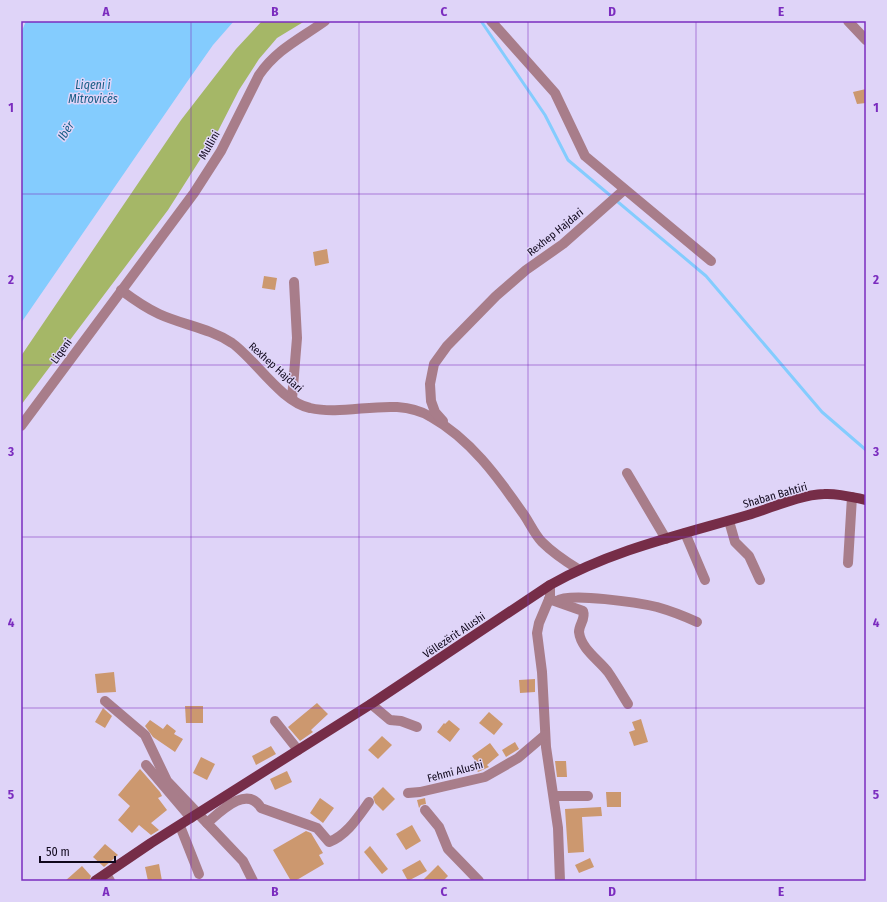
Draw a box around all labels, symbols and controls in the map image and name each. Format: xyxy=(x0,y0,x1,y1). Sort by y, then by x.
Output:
text: A xyxy=(101,4,110,19)
text: B xyxy=(271,4,279,19)
text: C xyxy=(441,4,448,19)
text: D xyxy=(608,4,616,19)
text: E xyxy=(778,4,784,19)
water label: Liqeni i Mitrovicës xyxy=(68,78,118,106)
text: 1 xyxy=(8,100,14,115)
text: 1 xyxy=(873,100,879,115)
water label: Ibër xyxy=(55,118,78,143)
street label: Mullini xyxy=(196,129,223,162)
street label: Rexhep Hajdari xyxy=(525,206,586,259)
text: 2 xyxy=(7,272,14,287)
text: 2 xyxy=(872,272,879,287)
street label: Liqeni xyxy=(48,336,75,366)
street label: Rexhep Hajdari xyxy=(246,340,306,395)
text: 3 xyxy=(7,444,14,459)
text: 3 xyxy=(872,444,879,459)
street label: Shaban Bahtiri xyxy=(741,480,809,511)
street label: Vëllezërit Alushi xyxy=(421,610,488,661)
text: 4 xyxy=(8,615,15,630)
text: 4 xyxy=(873,615,880,630)
street label: Fehmi Alushi xyxy=(426,758,485,785)
text: 5 xyxy=(8,787,14,802)
text: 5 xyxy=(873,787,879,802)
scale bar xyxy=(40,838,115,864)
text: 50 m xyxy=(46,845,70,859)
text: A xyxy=(101,884,110,899)
text: B xyxy=(271,884,279,899)
text: C xyxy=(441,884,448,899)
text: D xyxy=(608,884,616,899)
text: E xyxy=(778,884,784,899)

